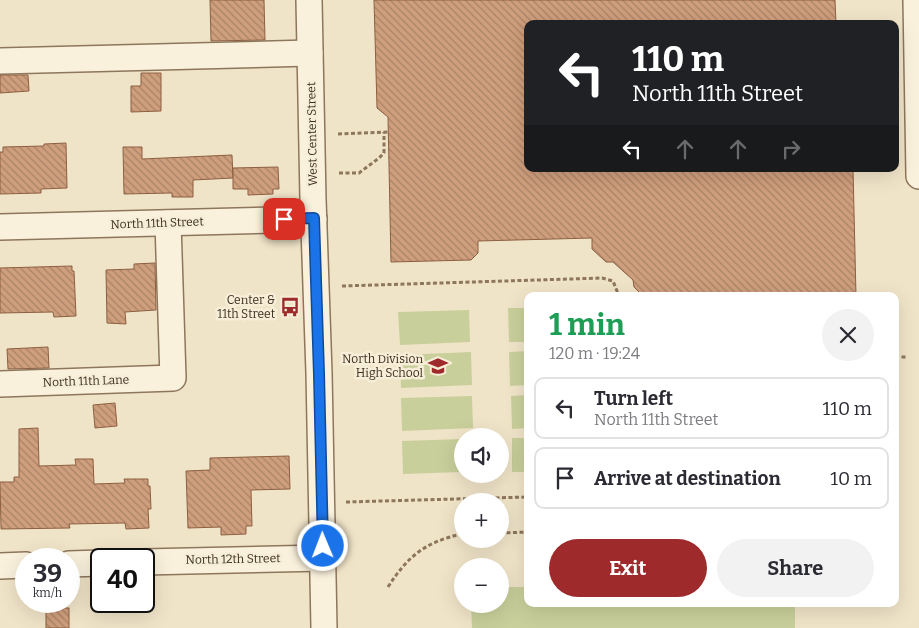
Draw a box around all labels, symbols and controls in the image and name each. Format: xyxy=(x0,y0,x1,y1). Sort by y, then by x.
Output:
text: 110 m xyxy=(632,38,724,80)
icon: left xyxy=(549,40,614,105)
text: North 11th Street xyxy=(632,80,803,107)
street label: West Center Street xyxy=(304,81,320,186)
icon: left xyxy=(618,135,646,163)
icon: ahead xyxy=(671,135,699,163)
icon: ahead xyxy=(724,135,752,163)
icon: right xyxy=(777,135,805,163)
pin xyxy=(263,198,305,240)
icon: arrive xyxy=(270,205,298,233)
street label: North 11th Street xyxy=(110,214,205,232)
place label: Center & 11th Street xyxy=(217,293,276,321)
bus stop icon: Center & 11th Street xyxy=(279,296,301,318)
text: 1 min xyxy=(549,307,625,343)
button: close xyxy=(822,309,874,361)
text: 120 m · 19:24 xyxy=(549,344,640,363)
place label: North Division High School xyxy=(342,352,424,380)
school or university icon: North Division High School xyxy=(427,355,449,377)
street label: North 11th Lane xyxy=(42,372,130,390)
text: Turn left xyxy=(594,387,673,410)
icon: left xyxy=(551,394,579,422)
text: 110 m xyxy=(822,397,872,420)
text: North 11th Street xyxy=(594,410,718,429)
map controls xyxy=(454,428,509,613)
button: sound xyxy=(454,428,509,483)
icon: arrive xyxy=(551,464,579,492)
text: Arrive at destination xyxy=(594,467,781,490)
text: 10 m xyxy=(830,467,872,490)
button: + xyxy=(454,493,509,548)
position arrow xyxy=(296,519,348,571)
button: Exit xyxy=(549,539,707,597)
button: Share xyxy=(717,539,874,597)
speed limit sign: 40 xyxy=(90,548,155,613)
street label: North 12th Street xyxy=(185,551,281,567)
button: − xyxy=(454,558,509,613)
text: 39 xyxy=(33,559,62,589)
text: km/h xyxy=(33,586,62,600)

